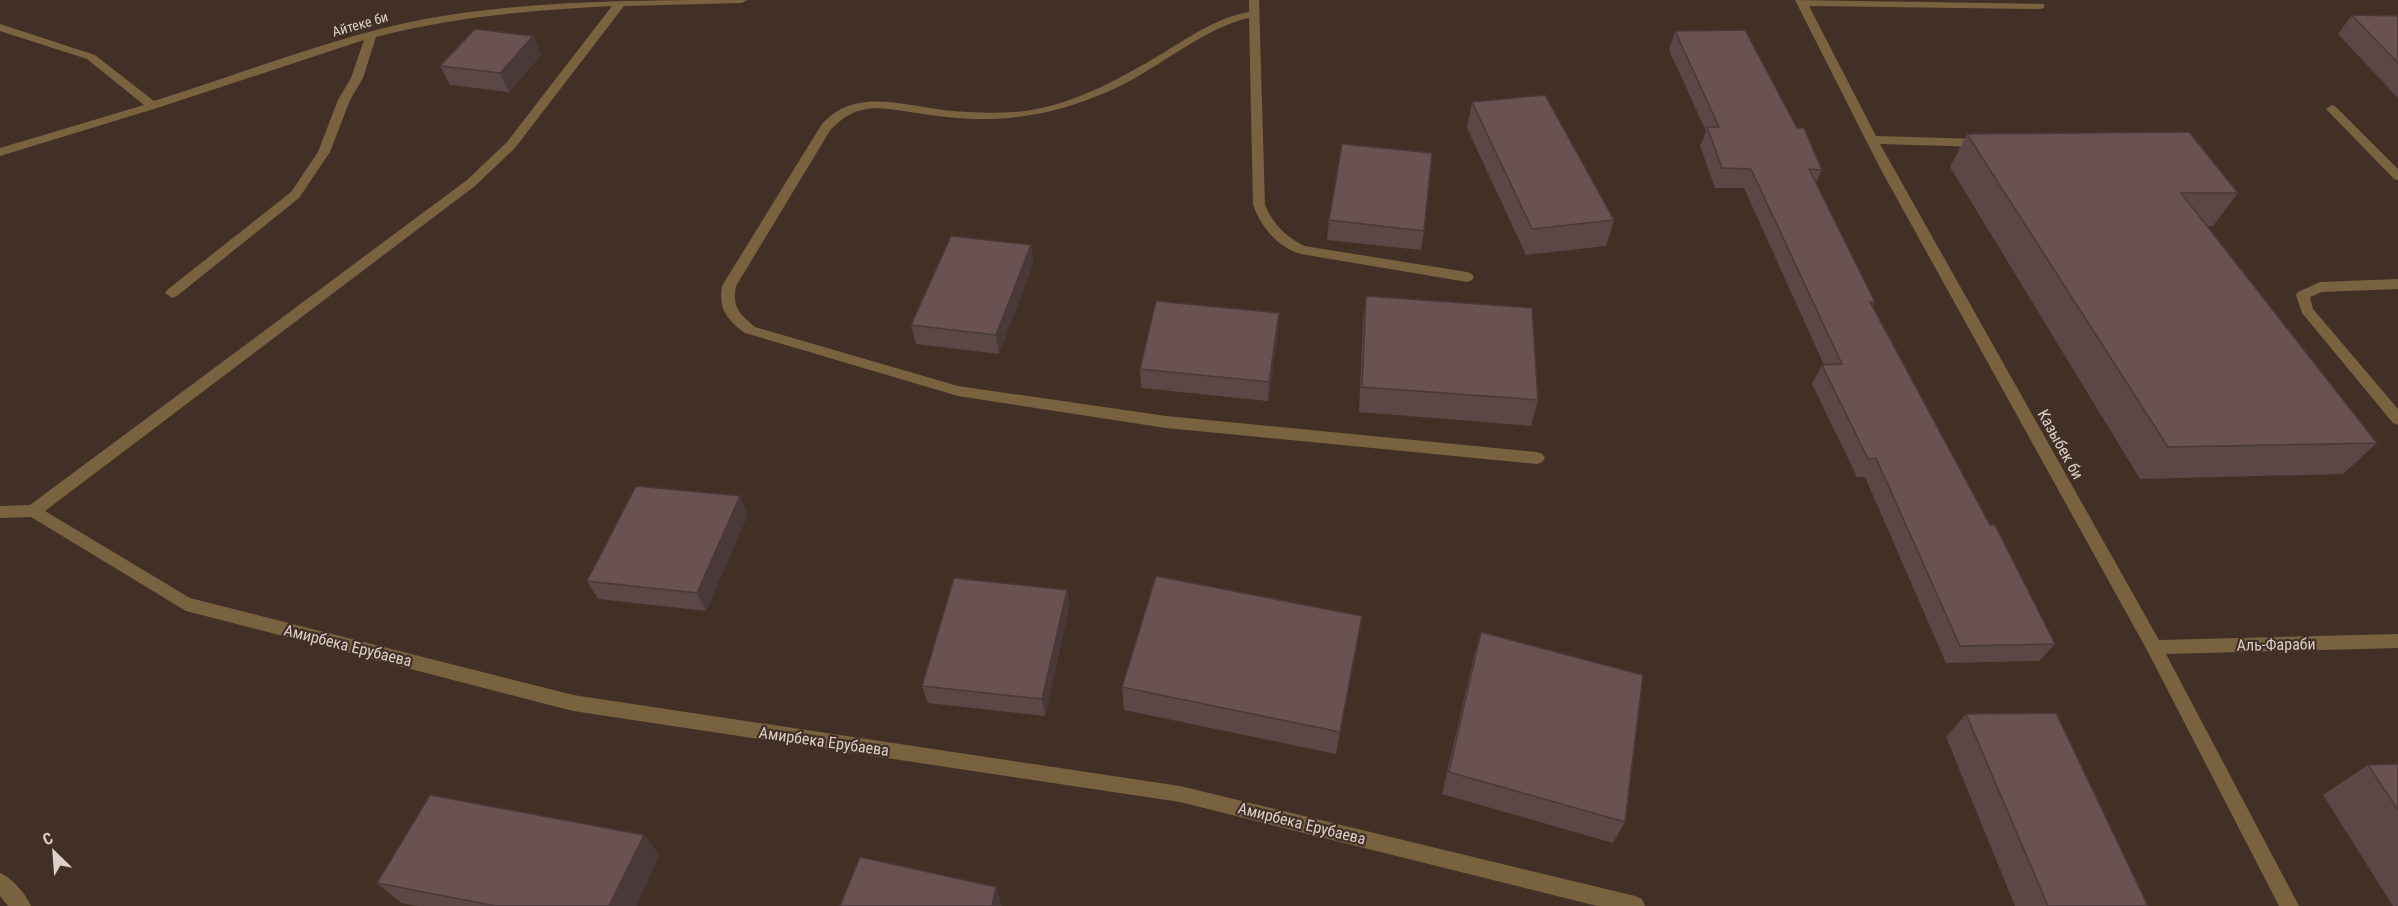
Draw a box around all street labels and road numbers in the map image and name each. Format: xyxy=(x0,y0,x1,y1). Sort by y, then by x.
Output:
street label: Айтеке би xyxy=(330,8,390,40)
street label: Казыбек би xyxy=(2034,406,2088,483)
street label: Амирбека Ерубаева xyxy=(282,620,414,671)
street label: Аль-Фараби xyxy=(2236,634,2316,655)
street label: Амирбека Ерубаева xyxy=(758,723,890,760)
street label: Амирбека Ерубаева xyxy=(1236,798,1368,849)

